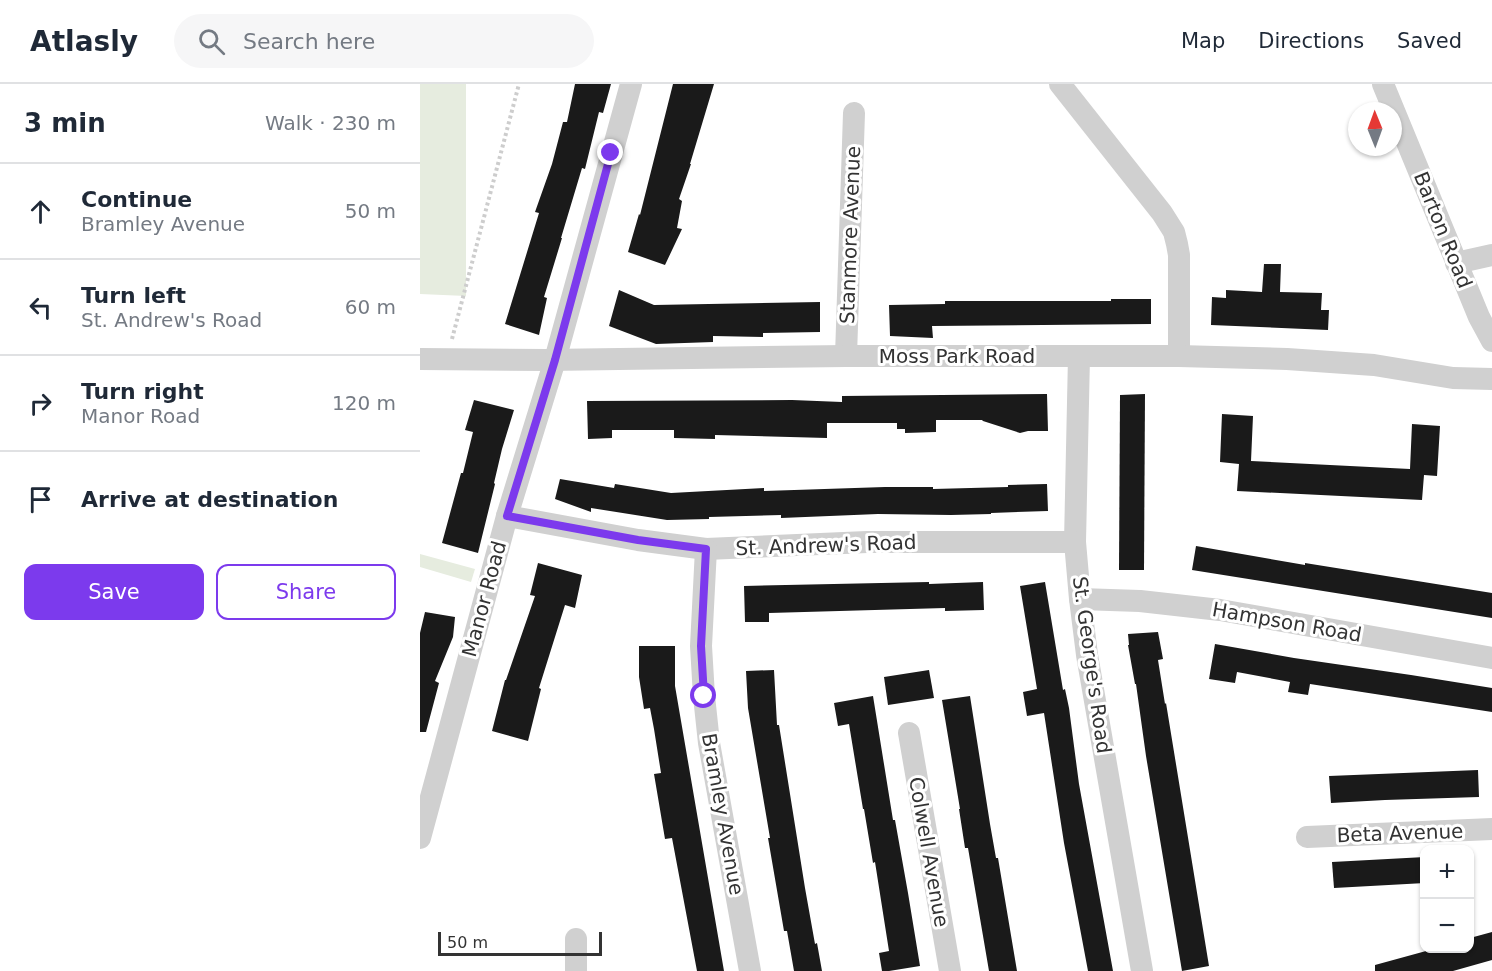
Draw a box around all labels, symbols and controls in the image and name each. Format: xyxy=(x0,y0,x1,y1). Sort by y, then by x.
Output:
search box xyxy=(174,14,594,68)
text: Atlasly xyxy=(30,25,138,58)
icon: search xyxy=(195,25,228,58)
text: Search here xyxy=(243,29,375,54)
text: Map xyxy=(1181,29,1225,53)
text: Directions xyxy=(1258,29,1364,53)
text: Saved xyxy=(1397,29,1462,53)
north arrow xyxy=(1348,102,1402,156)
text: 3 min xyxy=(24,108,106,138)
text: Walk · 230 m xyxy=(265,111,396,135)
route end xyxy=(597,139,623,165)
street label: Stanmore Avenue xyxy=(835,146,865,324)
street label: Barton Road xyxy=(1409,168,1477,292)
text: Continue xyxy=(81,187,192,212)
icon: ahead xyxy=(24,195,57,228)
text: 50 m xyxy=(345,199,396,223)
text: Bramley Avenue xyxy=(81,212,245,236)
text: Turn left xyxy=(81,283,186,308)
icon: left xyxy=(24,291,57,324)
text: 60 m xyxy=(345,295,396,319)
text: St. Andrew's Road xyxy=(81,308,262,332)
street label: Moss Park Road xyxy=(879,344,1035,368)
text: Turn right xyxy=(81,379,204,404)
icon: right xyxy=(24,387,57,420)
text: 120 m xyxy=(332,391,396,415)
text: Manor Road xyxy=(81,404,200,428)
icon: arrive xyxy=(24,483,57,516)
text: Arrive at destination xyxy=(81,487,338,512)
street label: St. Andrew's Road xyxy=(735,530,917,560)
street label: Manor Road xyxy=(457,538,511,660)
button: Save xyxy=(24,564,204,620)
button: Share xyxy=(216,564,396,620)
street label: St. George's Road xyxy=(1068,575,1116,755)
street label: Hampson Road xyxy=(1210,597,1364,647)
route start xyxy=(690,682,716,708)
street label: Bramley Avenue xyxy=(697,731,749,897)
street label: Colwell Avenue xyxy=(904,775,954,929)
street label: Beta Avenue xyxy=(1336,819,1464,847)
map controls xyxy=(1420,845,1474,953)
button: + xyxy=(1420,845,1474,899)
button: − xyxy=(1420,899,1474,953)
scale bar xyxy=(438,929,602,956)
text: 50 m xyxy=(447,933,488,952)

